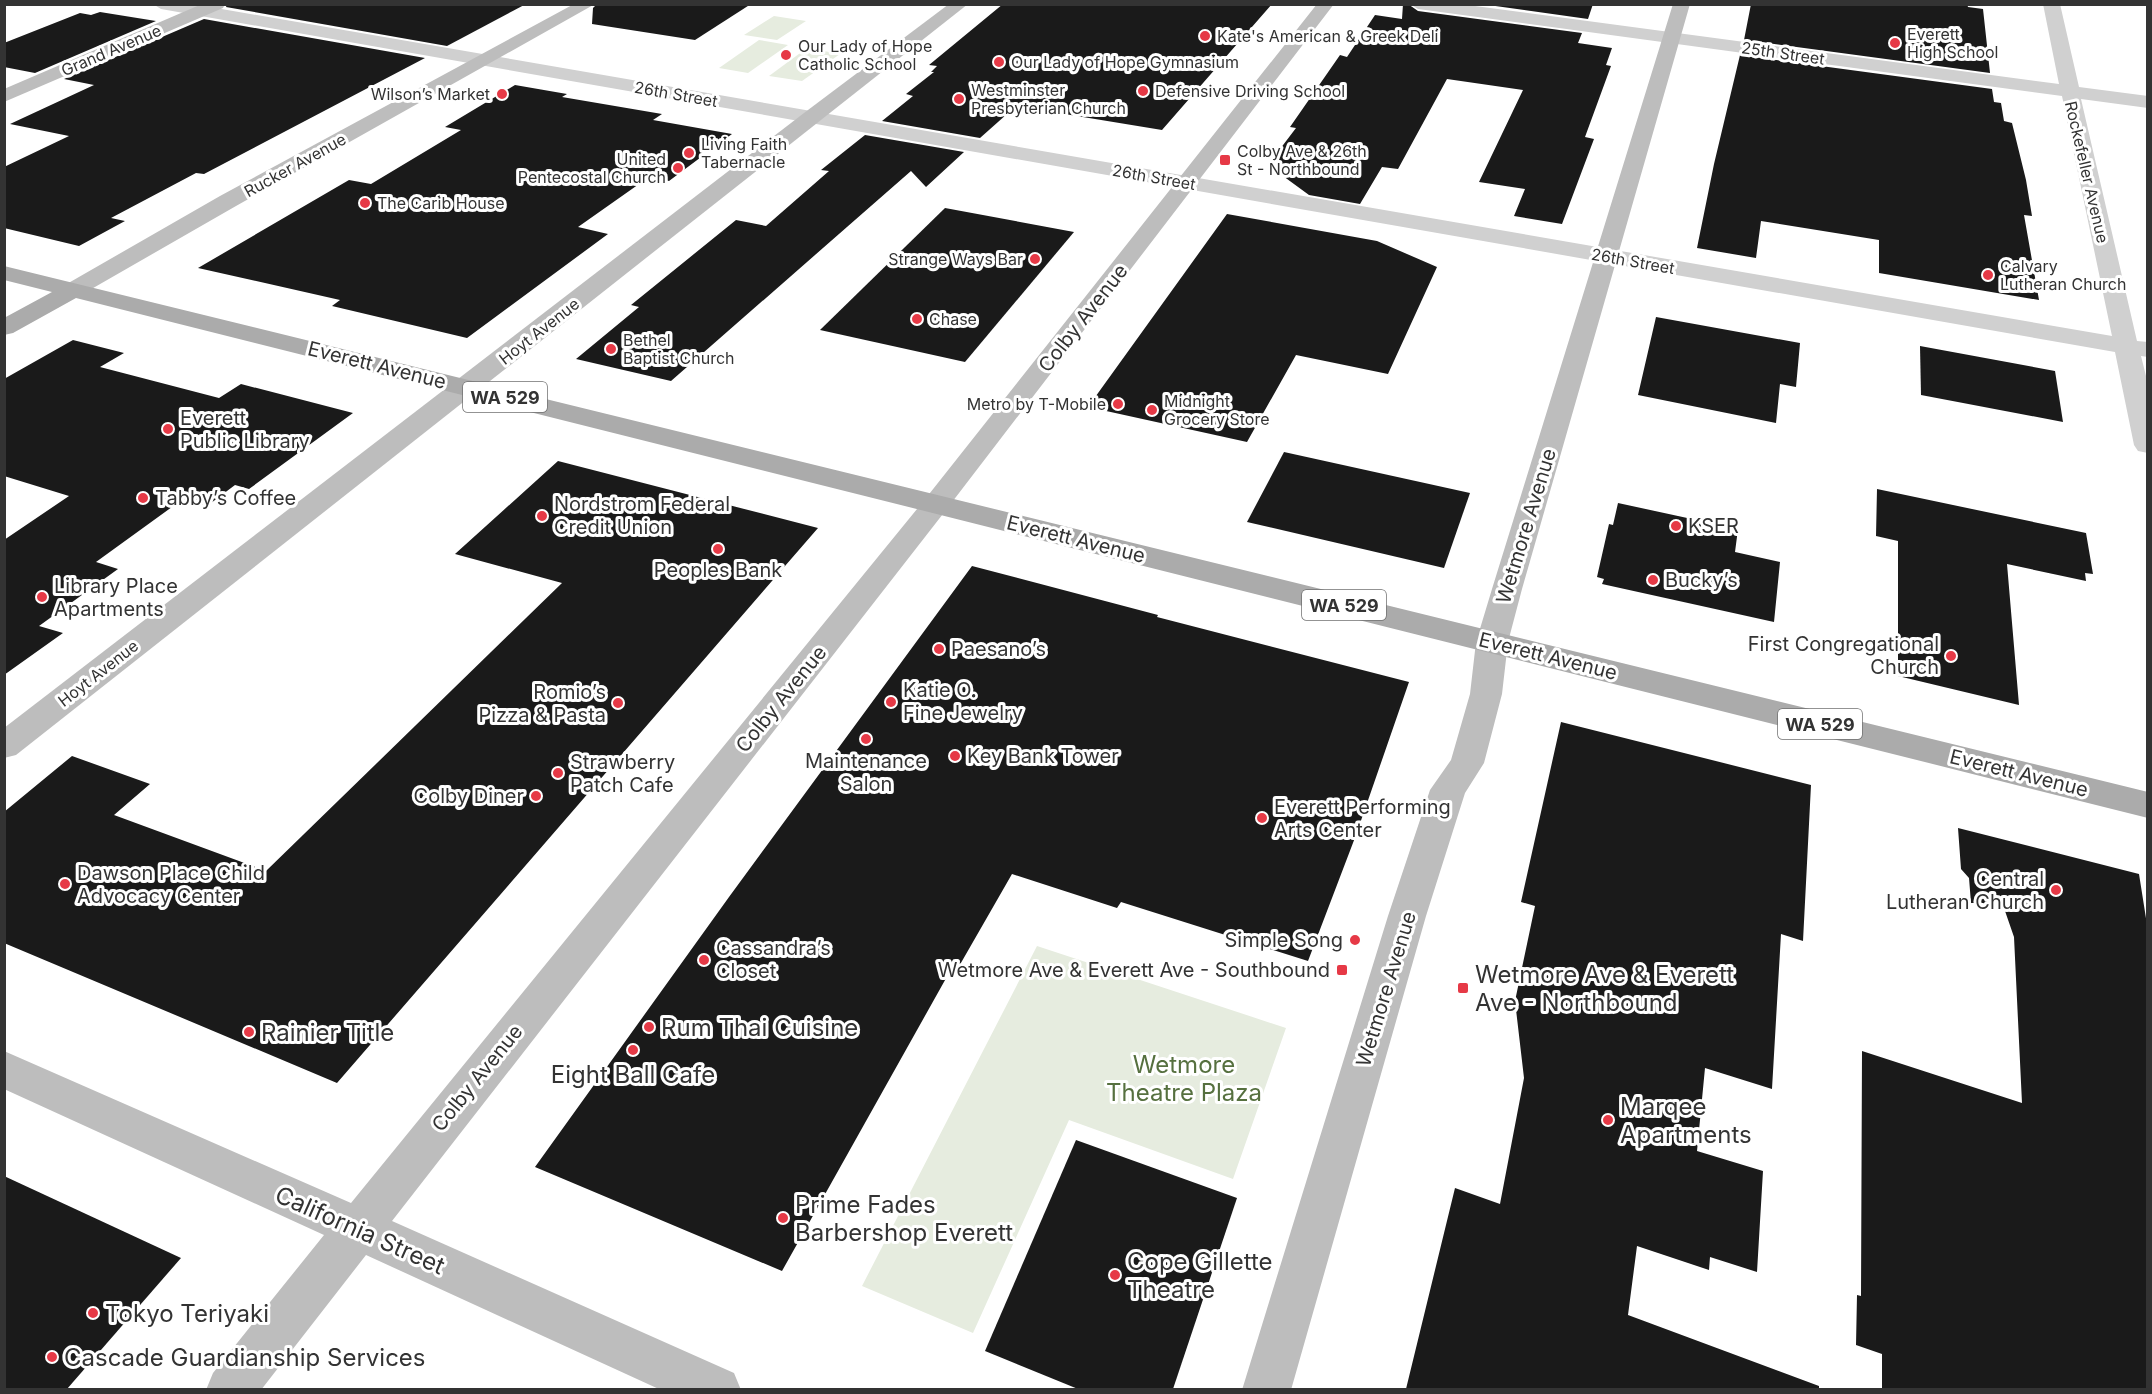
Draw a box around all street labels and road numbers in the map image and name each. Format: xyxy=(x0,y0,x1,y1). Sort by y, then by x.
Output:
street label: Grand Avenue xyxy=(58,20,164,80)
street label: 25th Street xyxy=(1740,37,1826,69)
street label: 26th Street xyxy=(633,77,719,111)
street label: Rockefeller Avenue xyxy=(2061,99,2113,245)
street label: Rucker Avenue xyxy=(241,129,349,201)
street label: 26th Street xyxy=(1111,160,1197,194)
street label: 26th Street xyxy=(1590,244,1676,278)
street label: Colby Avenue xyxy=(1033,259,1133,377)
street label: Hoyt Avenue xyxy=(495,293,583,369)
street label: Everett Avenue xyxy=(305,336,449,394)
road number: WA 529 xyxy=(463,382,547,412)
street label: Wetmore Avenue xyxy=(1491,445,1561,607)
street label: Everett Avenue xyxy=(1004,510,1148,568)
road number: WA 529 xyxy=(1302,590,1386,620)
street label: Everett Avenue xyxy=(1476,627,1620,685)
street label: Hoyt Avenue xyxy=(54,635,142,711)
street label: Colby Avenue xyxy=(731,641,831,757)
road number: WA 529 xyxy=(1778,709,1862,739)
street label: Everett Avenue xyxy=(1947,744,2091,802)
street label: Wetmore Avenue xyxy=(1351,908,1421,1070)
street label: Colby Avenue xyxy=(427,1020,527,1136)
street label: California Street xyxy=(271,1180,449,1280)

